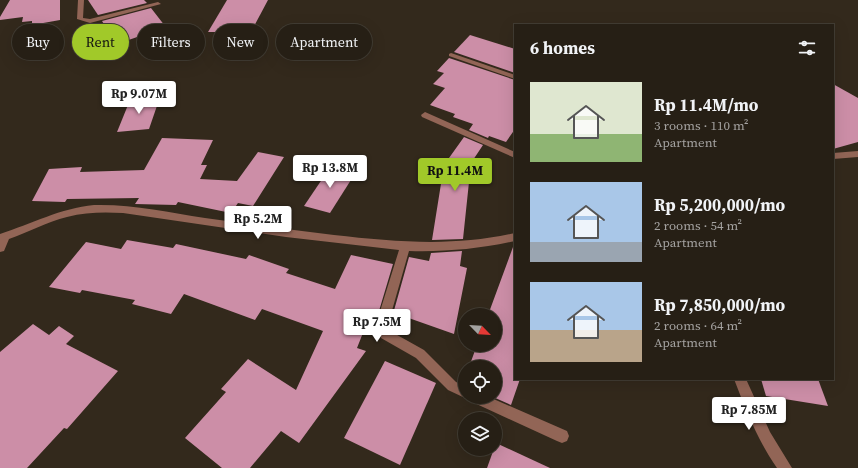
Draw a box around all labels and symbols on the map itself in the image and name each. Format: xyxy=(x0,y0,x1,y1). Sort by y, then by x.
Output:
pin: Rp 9.07M xyxy=(98,81,180,115)
pin: Rp 13.8M xyxy=(289,155,371,189)
pin: Rp 11.4M xyxy=(414,158,496,192)
pin: Rp 5.2M xyxy=(221,206,295,240)
north arrow xyxy=(458,308,502,352)
pin: Rp 7.5M xyxy=(340,309,414,343)
pin: Rp 7.85M xyxy=(708,397,790,431)

